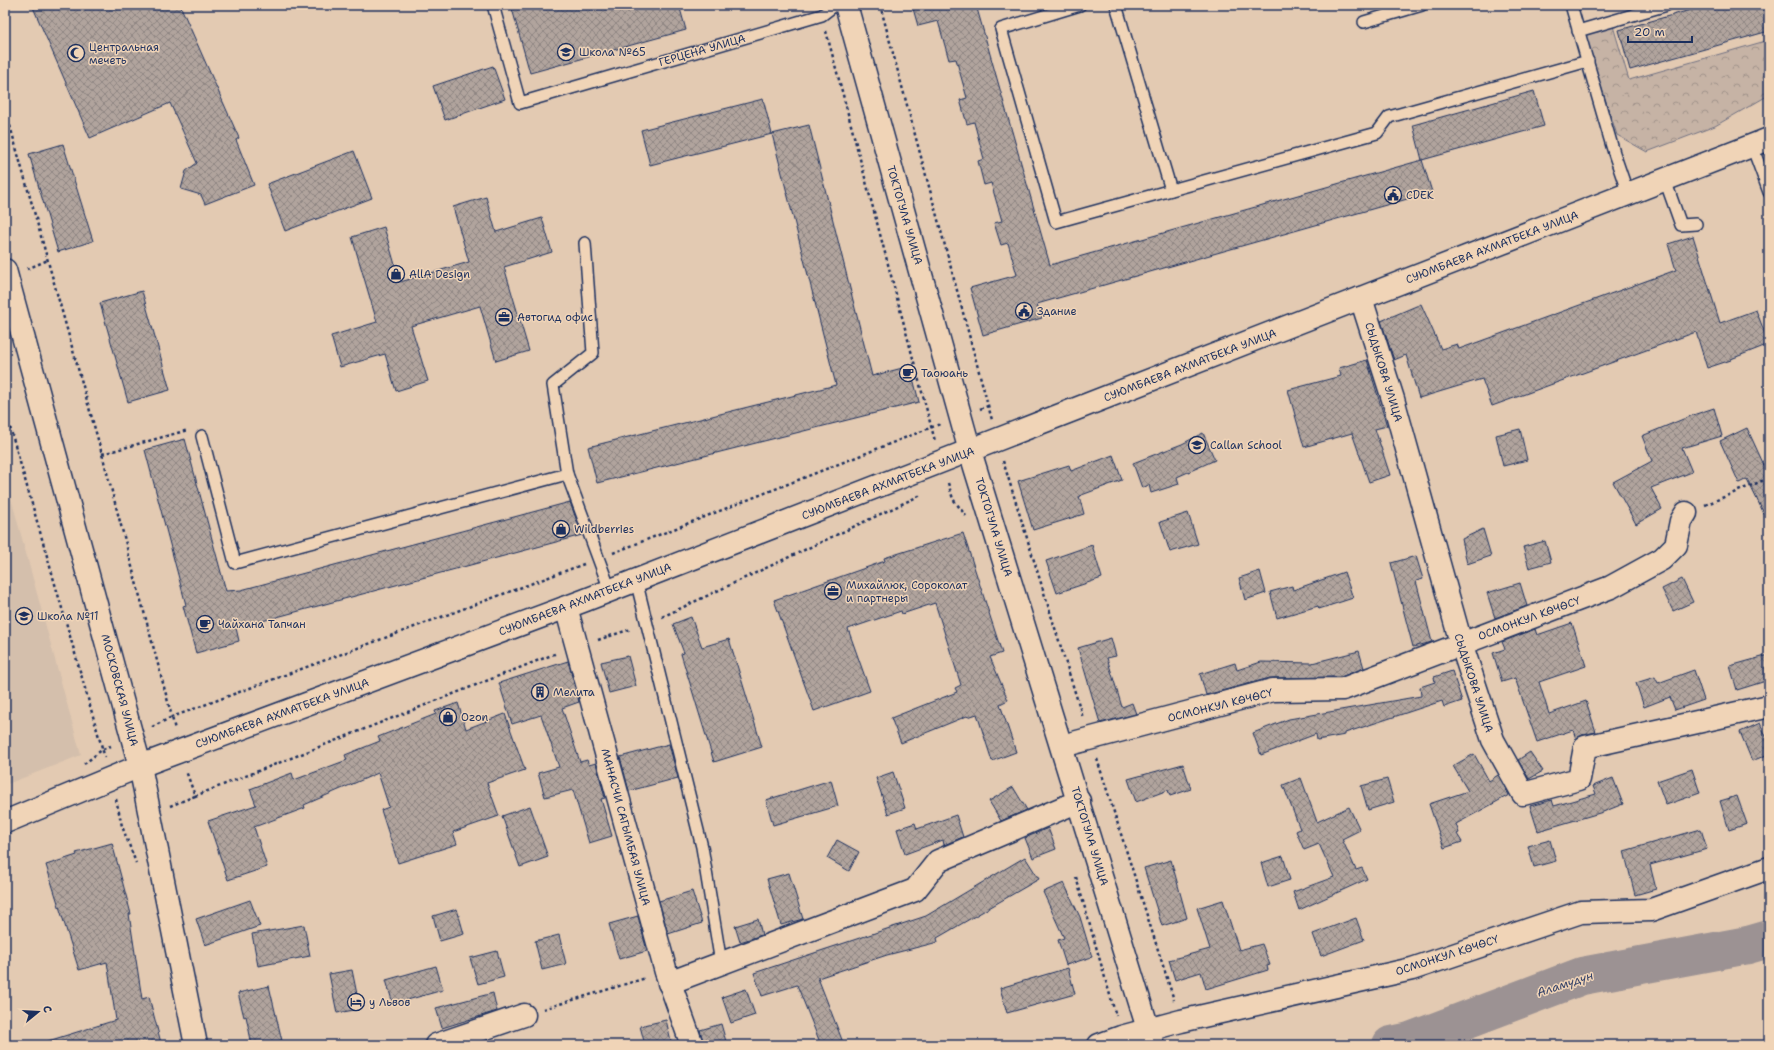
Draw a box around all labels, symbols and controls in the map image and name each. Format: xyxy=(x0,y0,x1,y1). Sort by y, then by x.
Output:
scale bar xyxy=(1628,18,1692,44)
text: 20 m xyxy=(1634,24,1665,40)
street label: ГЕРЦЕНА УЛИЦА xyxy=(657,31,747,70)
place label: Центральная мечеть xyxy=(89,40,159,68)
school or university icon: Школа №65 xyxy=(556,42,576,62)
mosque icon: Центральная мечеть xyxy=(66,43,86,63)
place label: Школа №65 xyxy=(579,45,646,60)
street label: ТОКТОГУЛА УЛИЦА xyxy=(883,164,926,267)
public building icon: CDEK xyxy=(1383,185,1403,205)
place label: CDEK xyxy=(1406,188,1434,203)
street label: СУЮМБАЕВА АХМАТБЕКА УЛИЦА xyxy=(1404,208,1581,287)
shop icon: AllA Design xyxy=(386,264,406,284)
place label: AllA Design xyxy=(409,267,470,282)
public building icon: Здание xyxy=(1014,301,1034,321)
place label: Здание xyxy=(1037,304,1077,319)
office icon: Автогид офис xyxy=(494,307,514,327)
place label: Автогид офис xyxy=(517,310,594,325)
street label: СЫДЫКОВА УЛИЦА xyxy=(1361,321,1406,424)
street label: СУЮМБАЕВА АХМАТБЕКА УЛИЦА xyxy=(1102,326,1279,405)
cafe icon: Таоюань xyxy=(898,363,918,383)
place label: Таоюань xyxy=(921,366,968,381)
school or university icon: Callan School xyxy=(1187,435,1207,455)
place label: Callan School xyxy=(1210,438,1283,453)
street label: СУЮМБАЕВА АХМАТБЕКА УЛИЦА xyxy=(800,444,977,523)
street label: ТОКТОГУЛА УЛИЦА xyxy=(971,476,1016,579)
shop icon: Wildberries xyxy=(551,519,571,539)
place label: Wildberries xyxy=(574,522,634,537)
street label: СУЮМБАЕВА АХМАТБЕКА УЛИЦА xyxy=(497,560,674,639)
place label: Михайлюк, Сороколат и партнеры xyxy=(846,578,968,606)
office icon: Михайлюк, Сороколат и партнеры xyxy=(823,581,843,601)
street label: ОСМОНКУЛ КӨЧӨСҮ xyxy=(1476,593,1583,644)
school or university icon: Школа №11 xyxy=(14,606,34,626)
place label: Школа №11 xyxy=(37,609,99,624)
cafe icon: Чайхана Тапчан xyxy=(195,614,215,634)
place label: Чайхана Тапчан xyxy=(218,617,306,632)
street label: МОСКОВСКАЯ УЛИЦА xyxy=(97,632,142,748)
street label: СЫДЫКОВА УЛИЦА xyxy=(1450,632,1497,735)
street label: СУЮМБАЕВА АХМАТБЕКА УЛИЦА xyxy=(193,675,371,752)
building icon: Мелита xyxy=(530,682,550,702)
place label: Мелита xyxy=(553,685,595,700)
street label: ОСМОНКУЛ КӨЧӨСҮ xyxy=(1166,685,1275,726)
shop icon: Ozon xyxy=(438,707,458,727)
place label: Ozon xyxy=(461,710,489,725)
street label: МАНАСЧИ САГЫМБАЯ УЛИЦА xyxy=(597,747,654,907)
street label: ТОКТОГУЛА УЛИЦА xyxy=(1067,785,1112,888)
street label: ОСМОНКУЛ КӨЧӨСҮ xyxy=(1394,931,1502,979)
water label: Аламүдүн xyxy=(1535,967,1595,1001)
north arrow xyxy=(18,992,58,1032)
hotel icon: у Львов xyxy=(346,992,366,1012)
place label: у Львов xyxy=(369,995,411,1010)
text: С xyxy=(39,1004,55,1015)

